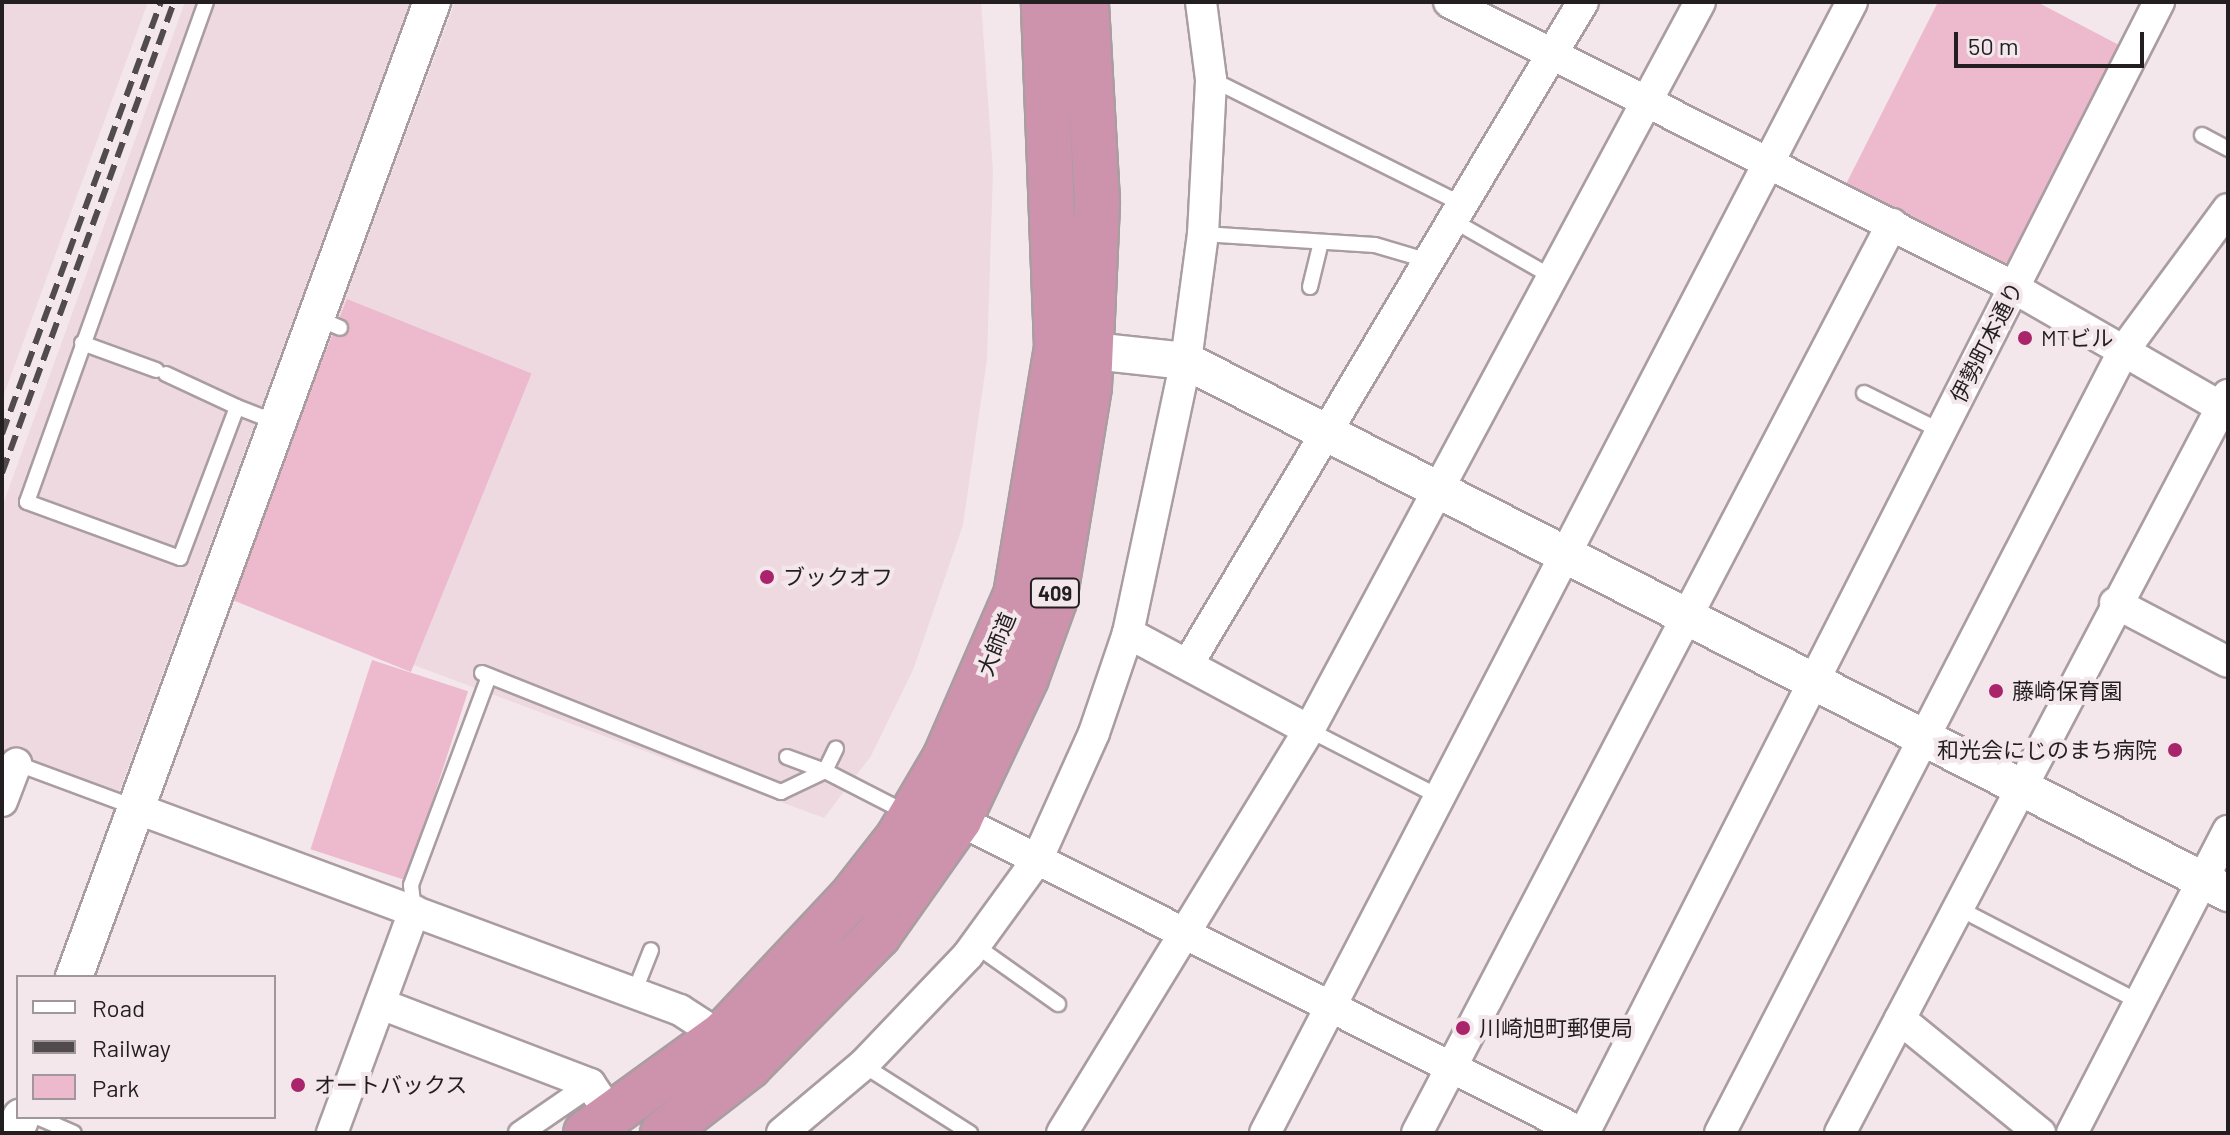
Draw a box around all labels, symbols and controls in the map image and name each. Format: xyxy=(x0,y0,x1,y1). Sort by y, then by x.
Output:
scale bar xyxy=(1958,16,2148,66)
text: 50 m xyxy=(1968,31,2019,60)
street label: 伊勢町本通り xyxy=(1944,277,2028,407)
place label: MTビル xyxy=(2041,325,2113,351)
marker: MTビル xyxy=(2016,329,2034,347)
place label: ブックオフ xyxy=(783,564,893,590)
marker: ブックオフ xyxy=(758,568,776,586)
road number: 409 xyxy=(1029,577,1081,609)
street label: 大師道 xyxy=(971,608,1021,680)
place label: 藤崎保育園 xyxy=(2012,678,2122,704)
marker: 藤崎保育園 xyxy=(1987,682,2005,700)
place label: 和光会にじのまち病院 xyxy=(1937,737,2157,763)
marker: 和光会にじのまち病院 xyxy=(2164,739,2186,761)
legend xyxy=(16,975,276,1119)
text: Road xyxy=(92,993,145,1022)
place label: 川崎旭町郵便局 xyxy=(1479,1015,1633,1041)
marker: 川崎旭町郵便局 xyxy=(1454,1019,1472,1037)
text: Railway xyxy=(92,1033,171,1062)
place label: オートバックス xyxy=(314,1072,468,1098)
text: Park xyxy=(92,1073,139,1102)
marker: オートバックス xyxy=(289,1076,307,1094)

